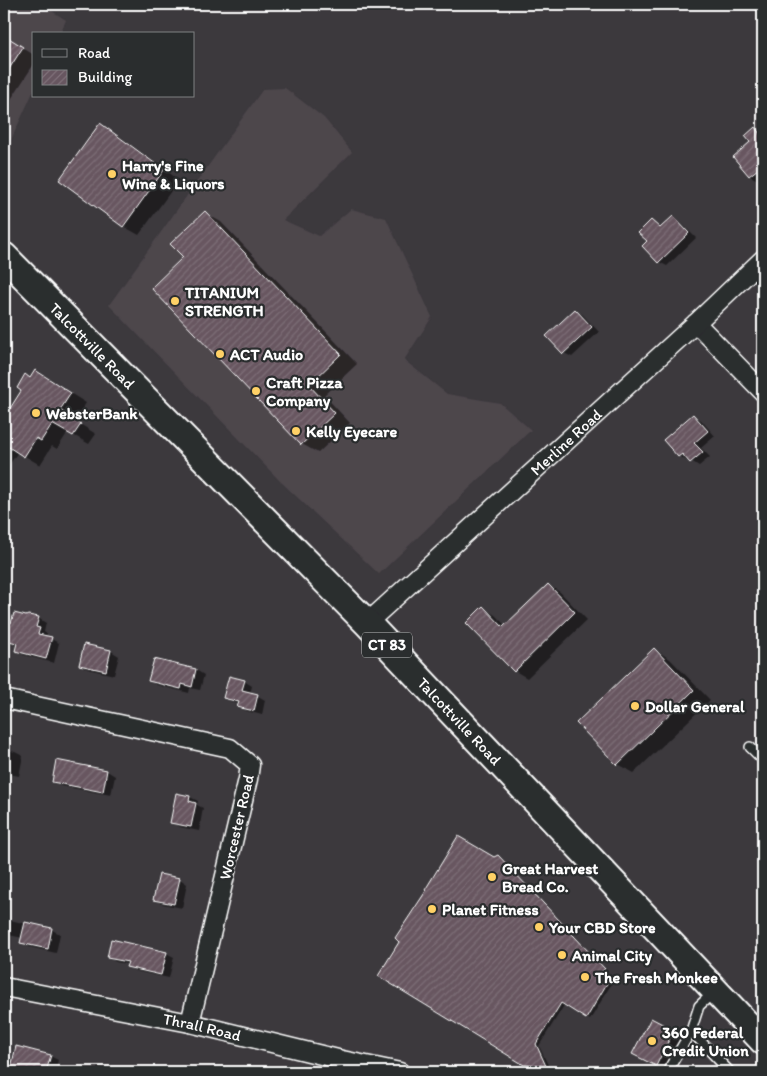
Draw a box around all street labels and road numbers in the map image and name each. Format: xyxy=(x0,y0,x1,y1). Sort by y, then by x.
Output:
street label: Talcottville Road xyxy=(45,299,139,393)
street label: Merline Road xyxy=(526,405,606,480)
road number: CT 83 xyxy=(362,632,412,658)
street label: Talcottville Road xyxy=(413,673,506,769)
street label: Worcester Road xyxy=(215,772,258,882)
street label: Thrall Road xyxy=(161,1009,243,1045)

